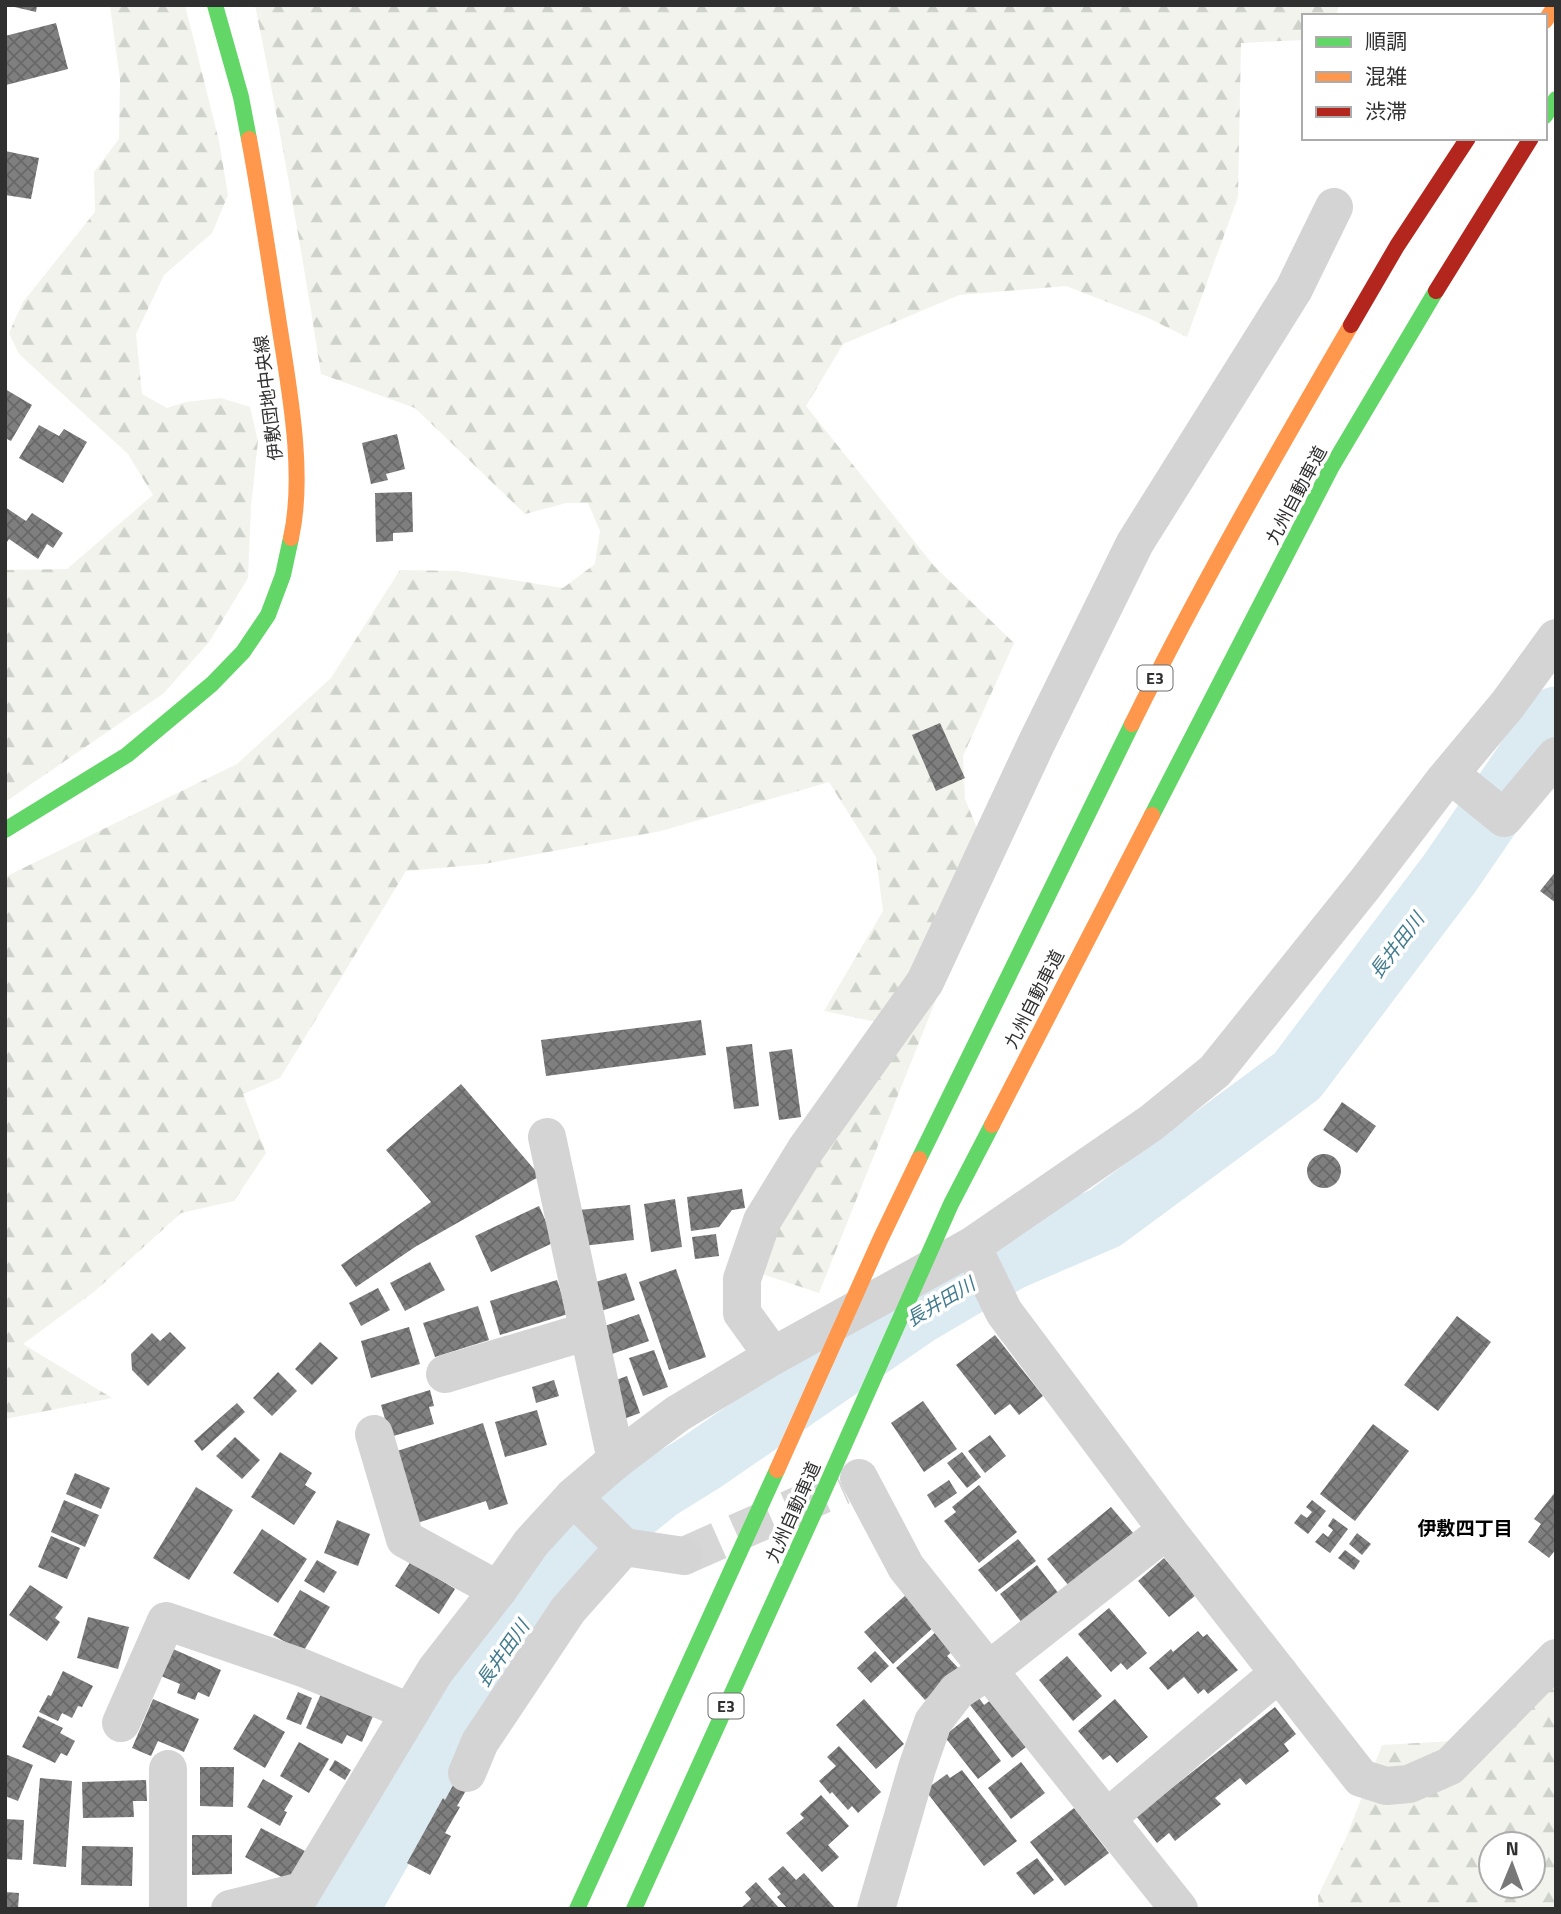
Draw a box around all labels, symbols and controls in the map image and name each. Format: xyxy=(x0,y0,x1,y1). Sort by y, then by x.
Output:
legend xyxy=(1302,14,1547,140)
text: 順調 xyxy=(1365,25,1407,57)
text: 混雑 xyxy=(1365,60,1407,92)
text: 渋滞 xyxy=(1365,95,1407,127)
street label: 伊敷団地中央線 xyxy=(247,334,289,462)
street label: 九州自動車道 xyxy=(1259,441,1333,549)
road number: E3 xyxy=(1138,666,1172,691)
water label: 長井田川 xyxy=(1362,904,1432,984)
street label: 九州自動車道 xyxy=(997,945,1071,1053)
water label: 長井田川 xyxy=(900,1268,982,1333)
street label: 九州自動車道 xyxy=(759,1457,827,1567)
district label: 伊敷四丁目 xyxy=(1417,1513,1513,1542)
water label: 長井田川 xyxy=(468,1612,537,1692)
road number: E3 xyxy=(708,1694,744,1718)
north arrow xyxy=(1477,1830,1547,1900)
text: N xyxy=(1505,1833,1519,1862)

